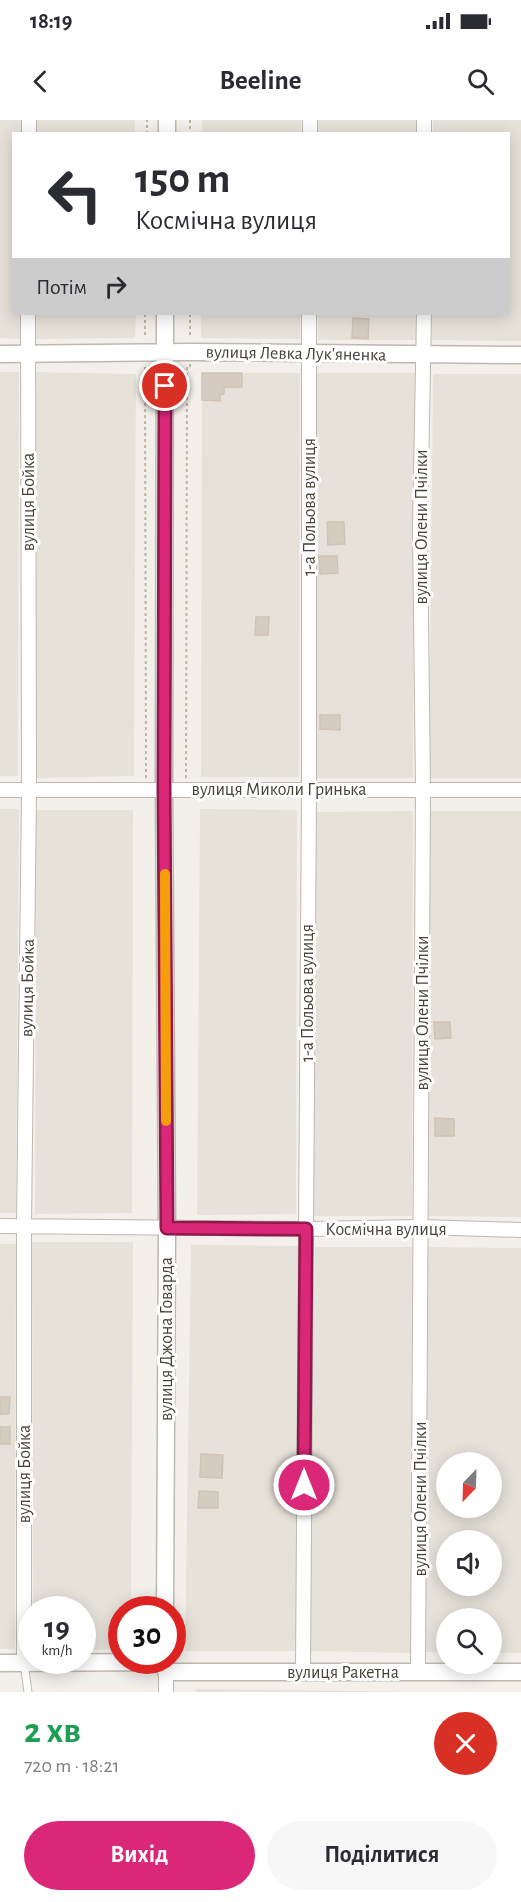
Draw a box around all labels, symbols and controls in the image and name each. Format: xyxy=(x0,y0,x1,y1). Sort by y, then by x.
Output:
text: 18:19 xyxy=(30,10,72,32)
icon: back xyxy=(24,65,57,98)
icon: search xyxy=(464,65,497,98)
text: Beeline xyxy=(219,67,302,94)
icon: left xyxy=(36,156,114,234)
text: 150 m xyxy=(135,158,230,200)
text: Космічна вулиця xyxy=(135,207,317,234)
icon: right xyxy=(99,270,132,303)
text: Потім xyxy=(36,276,87,298)
street label: вулиця Левка Лук'яненка xyxy=(206,343,386,365)
pin xyxy=(139,360,190,411)
icon: arrive xyxy=(148,369,181,402)
street label: 1-а Польова вулиця xyxy=(301,438,319,576)
street label: вулиця Олени Пчілки xyxy=(413,450,431,604)
street label: вулиця Бойка xyxy=(20,453,38,551)
street label: вулиця Миколи Гринька xyxy=(192,781,366,799)
street label: 1-а Польова вулиця xyxy=(299,924,317,1062)
street label: вулиця Олени Пчілки xyxy=(414,936,432,1090)
street label: вулиця Бойка xyxy=(18,939,38,1037)
street label: Космічна вулиця xyxy=(325,1221,447,1239)
street label: вулиця Джона Говарда xyxy=(158,1257,176,1421)
street label: вулиця Олени Пчілки xyxy=(412,1422,430,1576)
street label: вулиця Бойка xyxy=(16,1425,34,1523)
north arrow xyxy=(436,1452,502,1518)
map controls xyxy=(436,1452,502,1674)
position arrow xyxy=(272,1453,336,1517)
button: sound xyxy=(436,1530,502,1596)
speed limit sign: 30 xyxy=(108,1596,186,1674)
button: search xyxy=(436,1608,502,1674)
text: 19 xyxy=(44,1613,70,1643)
text: km/h xyxy=(42,1643,72,1658)
street label: вулиця Ракетна xyxy=(287,1664,399,1682)
button: close xyxy=(434,1712,497,1775)
text: 2 хв xyxy=(24,1713,81,1749)
text: 720 m · 18:21 xyxy=(24,1756,119,1776)
button: Вихід xyxy=(24,1821,255,1890)
button: Поділитися xyxy=(267,1821,497,1890)

